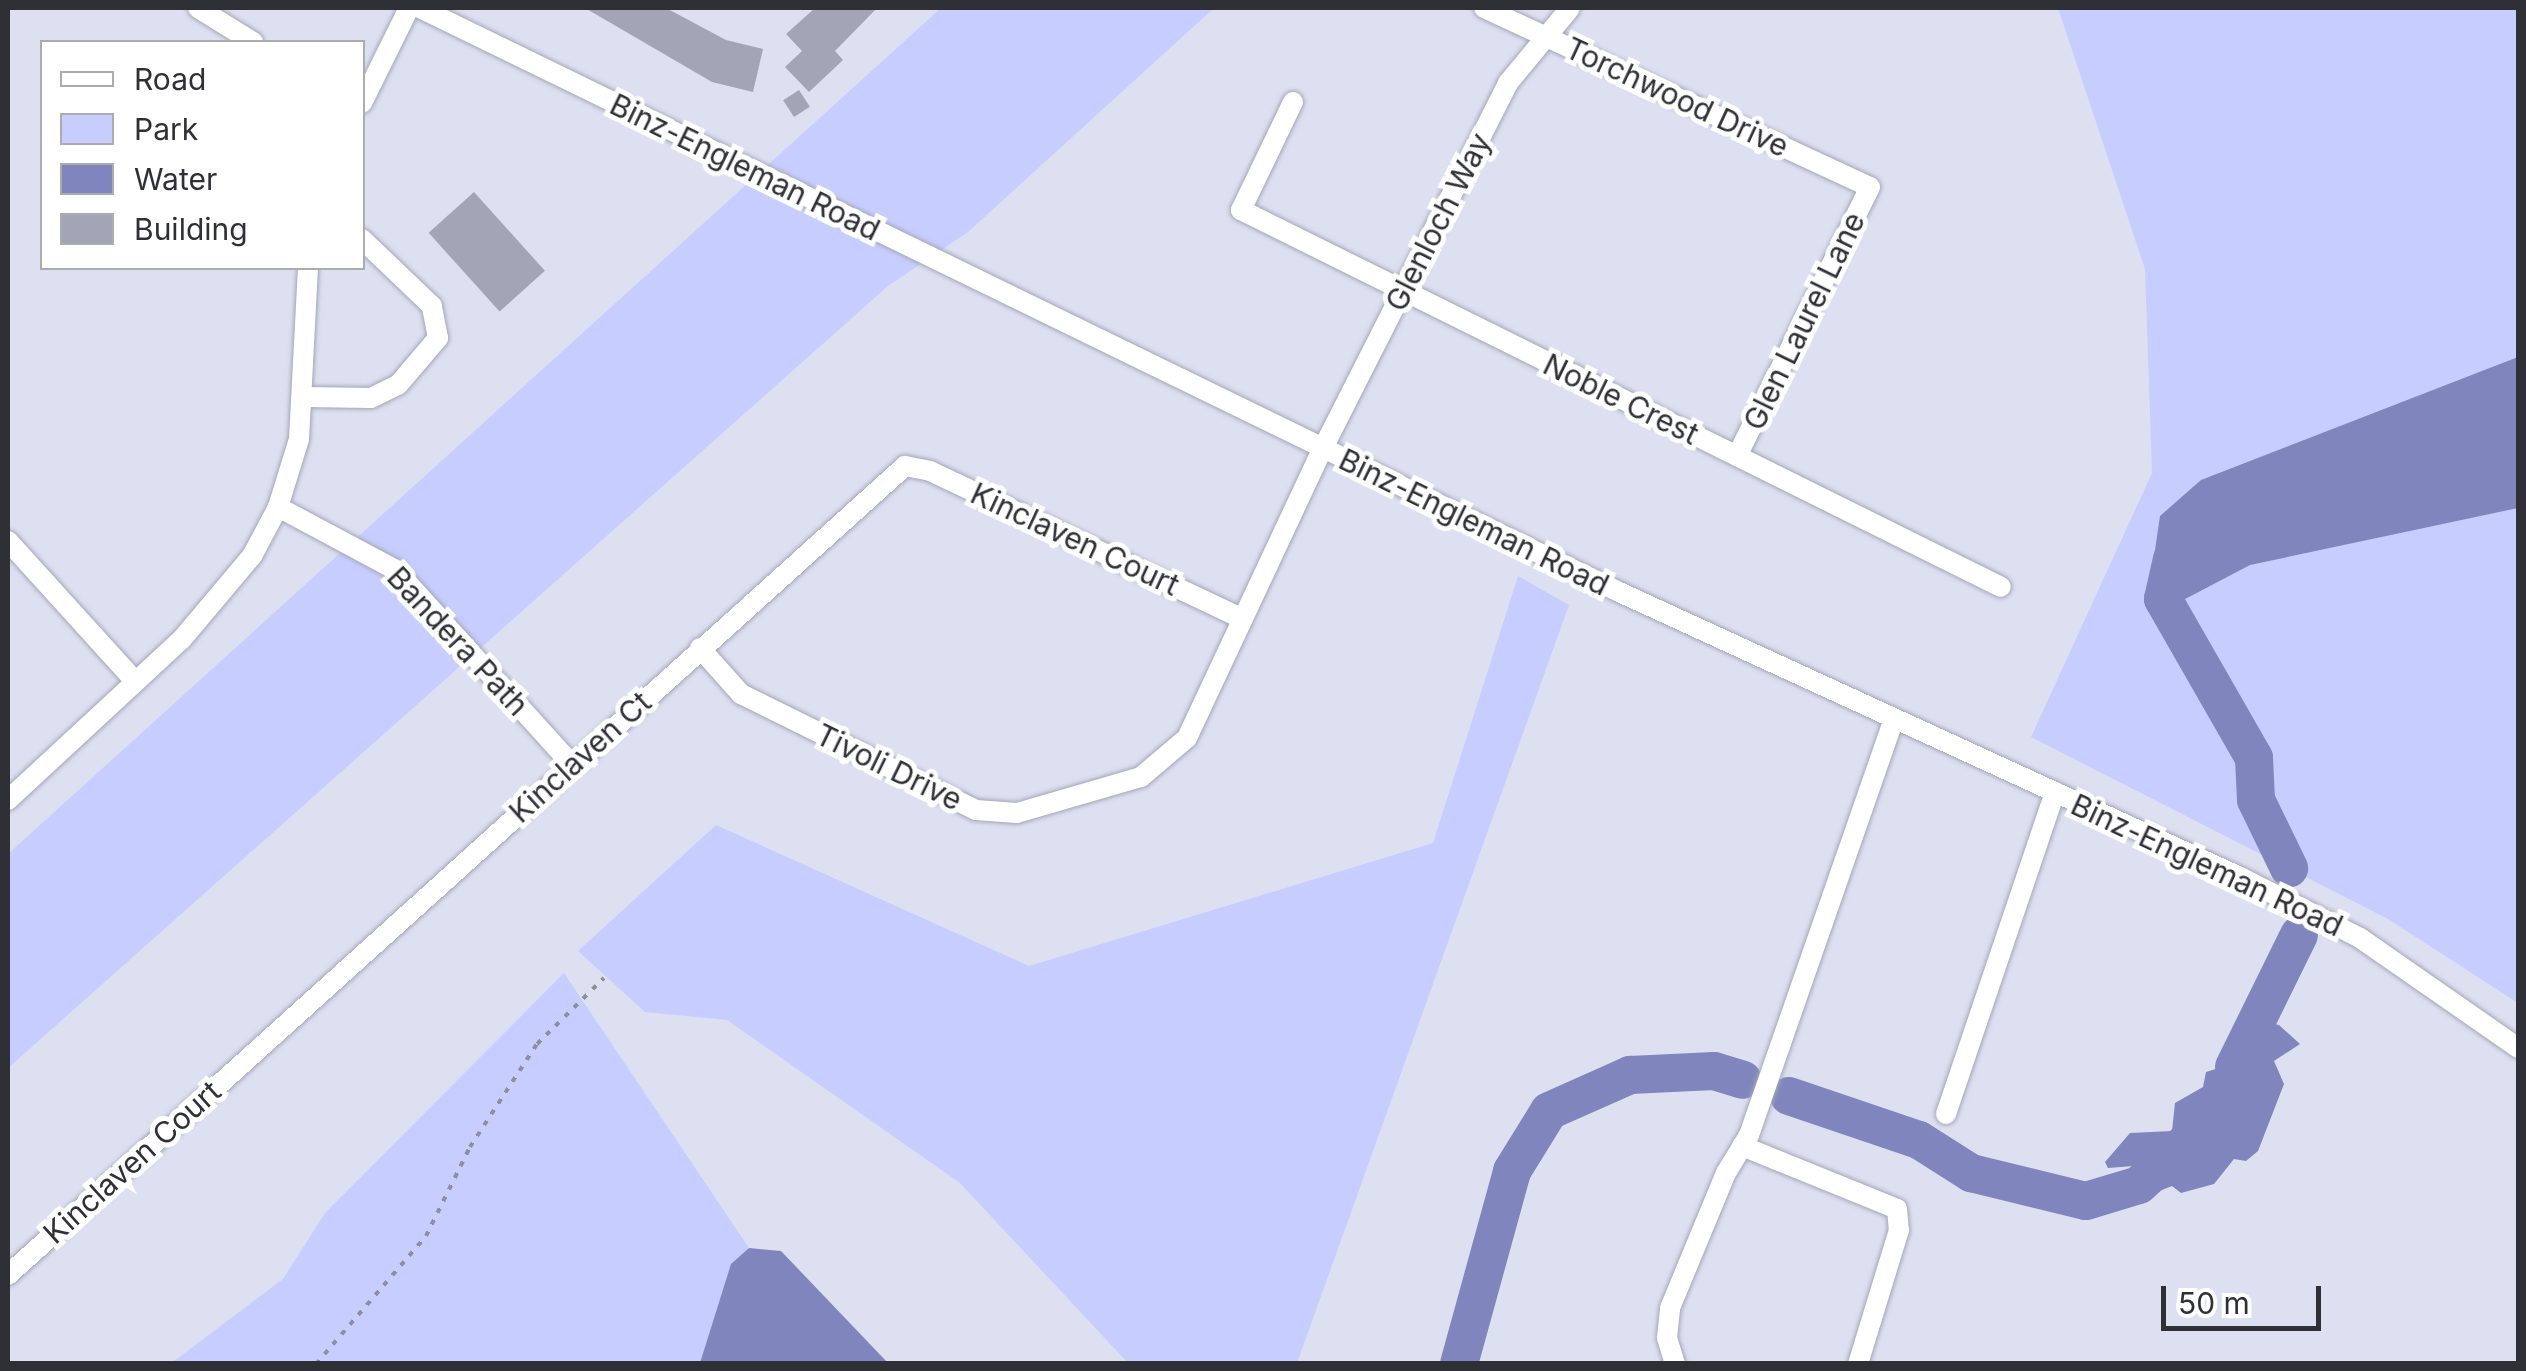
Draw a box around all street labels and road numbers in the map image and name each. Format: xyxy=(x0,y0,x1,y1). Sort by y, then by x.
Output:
street label: Torchwood Drive xyxy=(1560,30,1794,164)
street label: Binz-Engleman Road xyxy=(604,86,886,248)
street label: Glenloch Way xyxy=(1378,127,1498,317)
street label: Glen Laurel Lane xyxy=(1736,206,1872,436)
street label: Noble Crest xyxy=(1538,346,1704,452)
street label: Binz-Engleman Road xyxy=(1333,441,1615,603)
street label: Kinclaven Court xyxy=(965,475,1185,603)
street label: Bandera Path xyxy=(380,559,536,723)
street label: Kinclaven Ct xyxy=(502,684,658,830)
street label: Tivoli Drive xyxy=(810,716,968,818)
street label: Binz-Engleman Road xyxy=(2065,786,2349,944)
street label: Kinclaven Court xyxy=(36,1073,228,1251)

